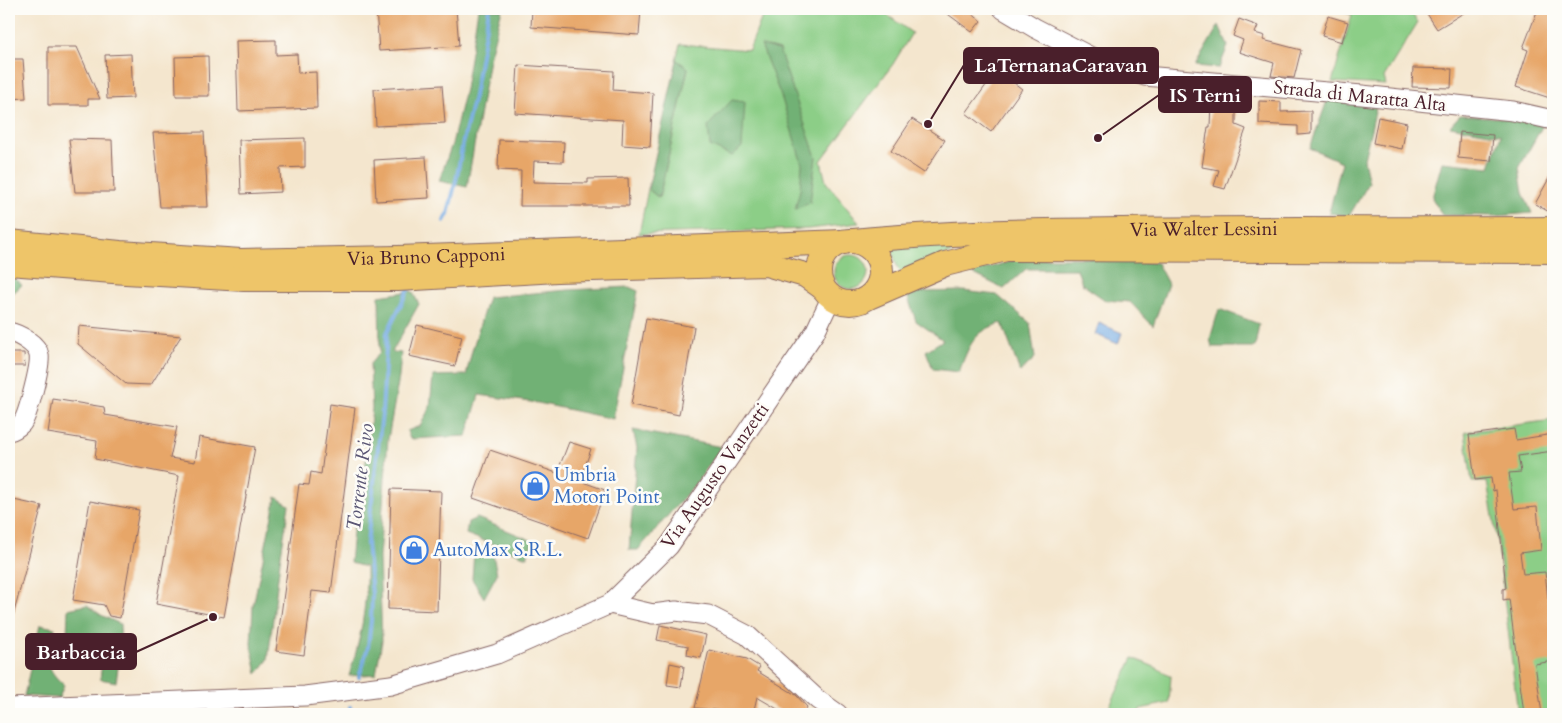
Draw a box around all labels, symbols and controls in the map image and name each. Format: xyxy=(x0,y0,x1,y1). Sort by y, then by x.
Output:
callout: LaTernanaCaravan xyxy=(964,48,1158,83)
text: LaTernanaCaravan xyxy=(974,52,1148,79)
street label: Strada di Maratta Alta xyxy=(1272,74,1448,118)
callout: IS Terni xyxy=(1159,77,1251,112)
text: IS Terni xyxy=(1169,82,1241,109)
street label: Via Walter Lessini xyxy=(1130,216,1278,243)
street label: Via Bruno Capponi xyxy=(347,241,506,272)
street label: Via Augusto Vanzetti xyxy=(655,398,775,554)
water label: Torrente Rivo xyxy=(340,422,380,532)
place label: Umbria Motori Point xyxy=(554,462,659,510)
shop icon: Umbria Motori Point xyxy=(520,471,550,501)
shop icon: AutoMax S.R.L. xyxy=(399,535,429,565)
place label: AutoMax S.R.L. xyxy=(433,537,563,563)
callout: Barbaccia xyxy=(26,634,136,669)
text: Barbaccia xyxy=(36,639,126,666)

